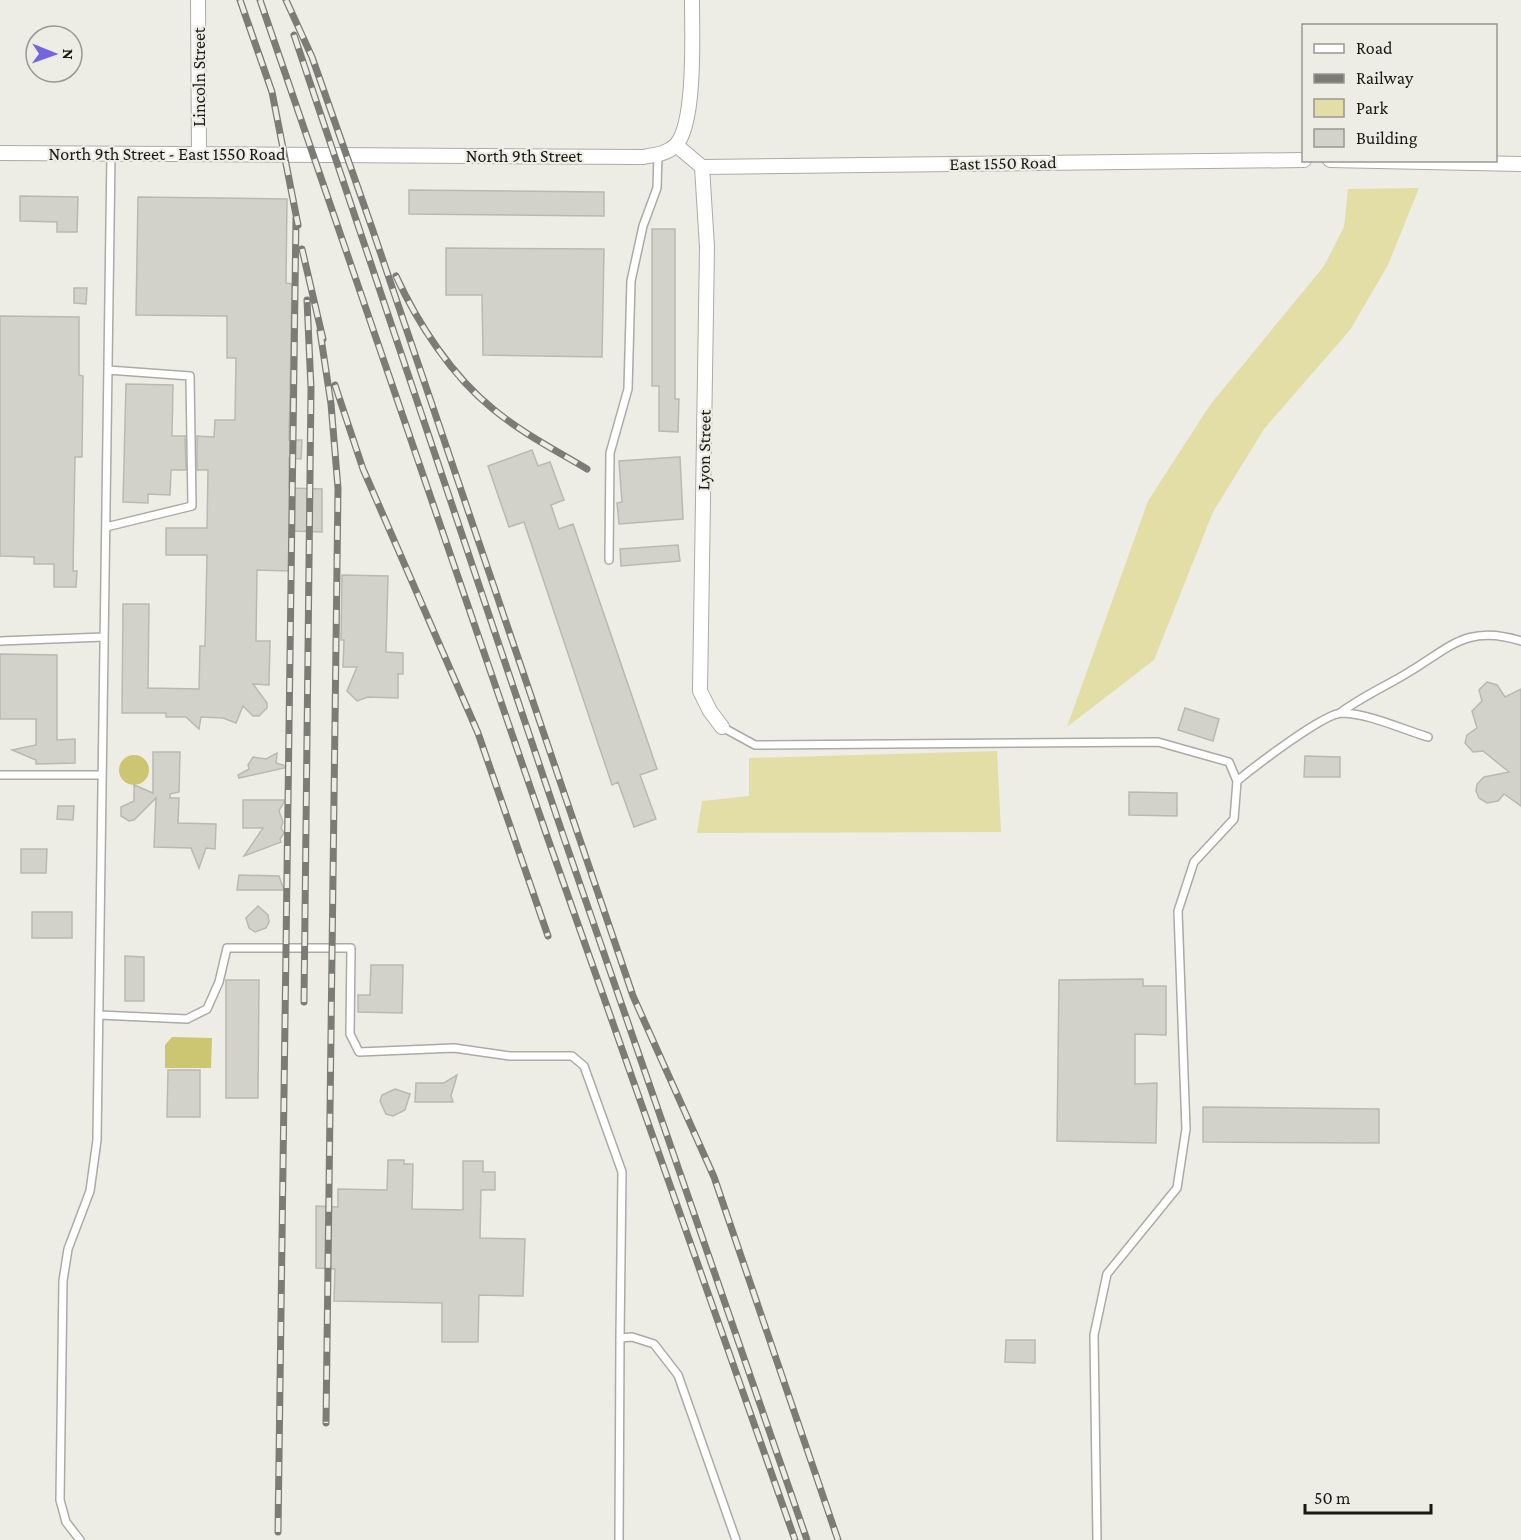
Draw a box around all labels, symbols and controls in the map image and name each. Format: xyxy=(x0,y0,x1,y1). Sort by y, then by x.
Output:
north arrow xyxy=(24,24,84,84)
legend xyxy=(1302,24,1497,162)
street label: Lincoln Street xyxy=(189,26,209,127)
text: Road xyxy=(1356,38,1393,58)
text: N xyxy=(60,49,77,60)
text: Railway xyxy=(1356,68,1414,88)
text: Park xyxy=(1356,98,1388,118)
text: Building xyxy=(1356,128,1418,148)
street label: North 9th Street - East 1550 Road xyxy=(48,144,286,164)
street label: North 9th Street xyxy=(466,146,583,166)
street label: East 1550 Road xyxy=(949,152,1057,174)
street label: Lyon Street xyxy=(693,408,715,491)
scale bar xyxy=(1305,1477,1431,1515)
text: 50 m xyxy=(1314,1488,1351,1508)

